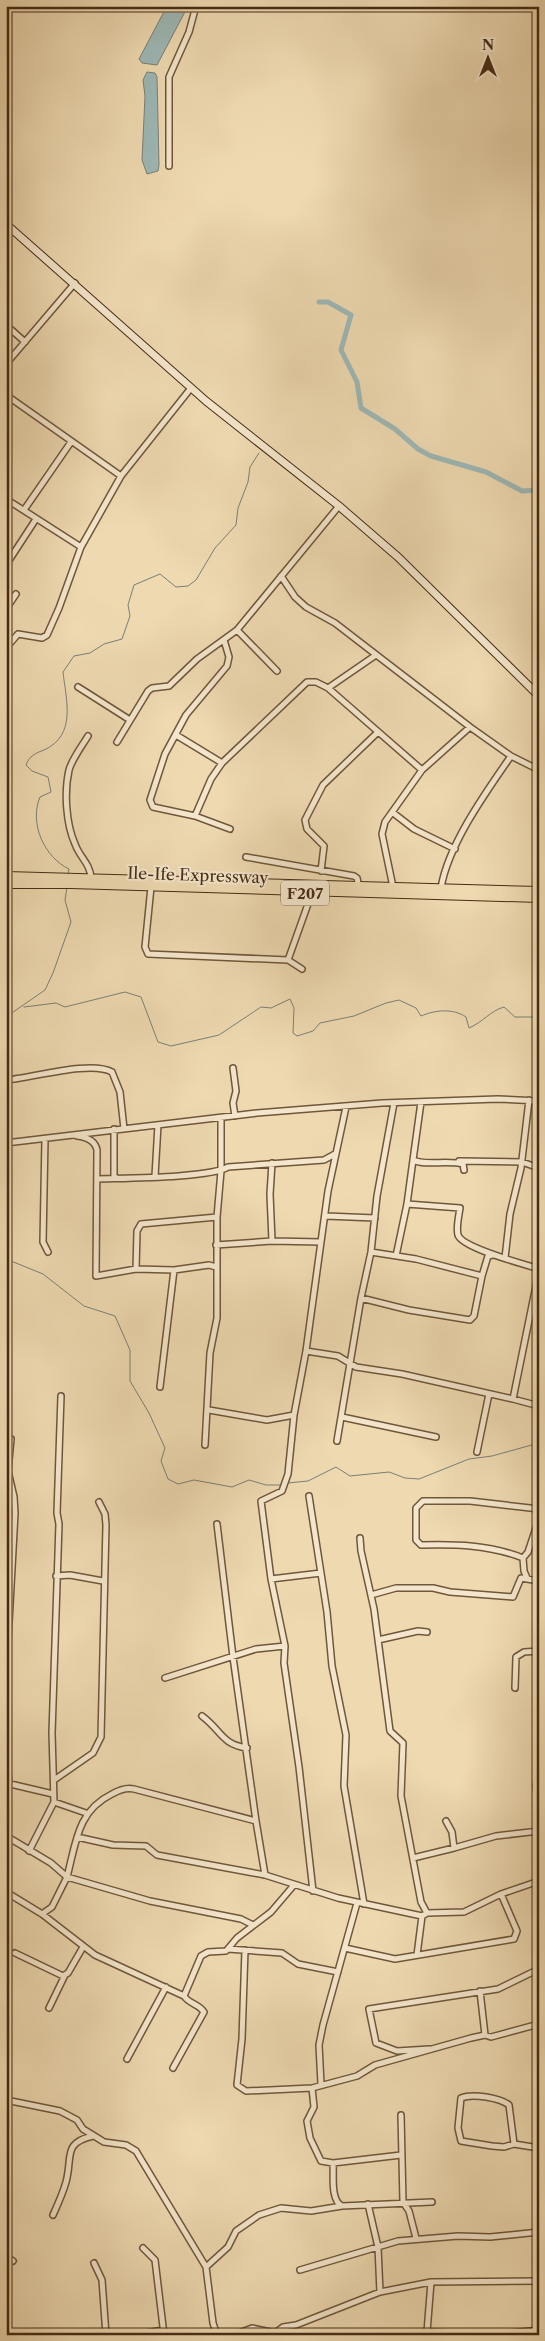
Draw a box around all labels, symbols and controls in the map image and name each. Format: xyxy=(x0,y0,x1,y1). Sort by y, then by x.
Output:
north arrow xyxy=(462,32,512,82)
text: N xyxy=(482,36,494,54)
street label: Ile-Ife Expressway xyxy=(127,863,270,887)
road number: F207 xyxy=(281,880,329,906)

